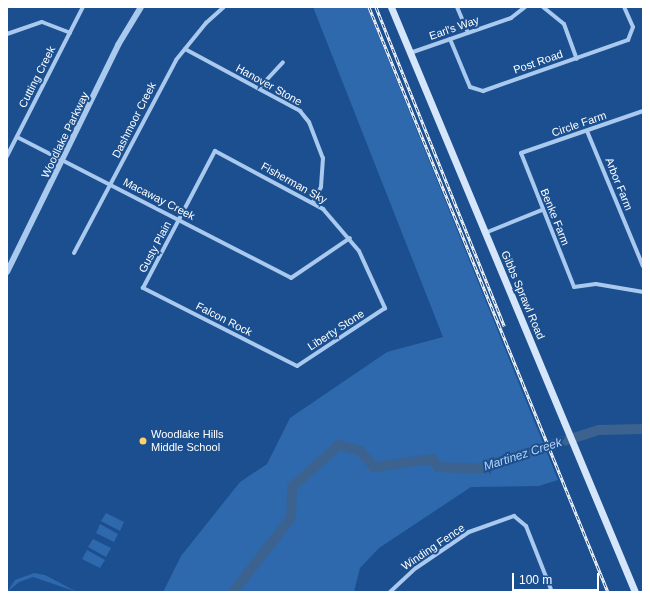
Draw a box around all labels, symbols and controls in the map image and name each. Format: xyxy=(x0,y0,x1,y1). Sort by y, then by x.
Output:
street label: Earl's Way xyxy=(427,13,481,43)
street label: Cutting Creek xyxy=(16,44,58,110)
street label: Post Road xyxy=(512,47,564,77)
street label: Hanover Stone xyxy=(234,61,304,109)
street label: Dashmoor Creek xyxy=(109,80,159,160)
street label: Woodlake Parkway xyxy=(38,90,92,180)
street label: Circle Farm xyxy=(550,109,608,139)
street label: Arbor Farm xyxy=(602,156,636,212)
street label: Fisherman Sky xyxy=(259,159,329,207)
street label: Macaway Creek xyxy=(121,175,197,223)
street label: Benke Farm xyxy=(538,187,572,247)
street label: Gusty Plain xyxy=(136,219,174,275)
street label: Gibbs Sprawl Road xyxy=(498,249,548,341)
street label: Falcon Rock xyxy=(194,299,254,339)
street label: Liberty Stone xyxy=(305,307,367,353)
place label: Woodlake Hills Middle School xyxy=(151,428,224,454)
marker: Woodlake Hills Middle School xyxy=(138,436,148,446)
water label: Martinez Creek xyxy=(482,436,564,474)
street label: Winding Fence xyxy=(399,521,467,573)
scale bar xyxy=(514,565,601,591)
text: 100 m xyxy=(519,573,552,587)

